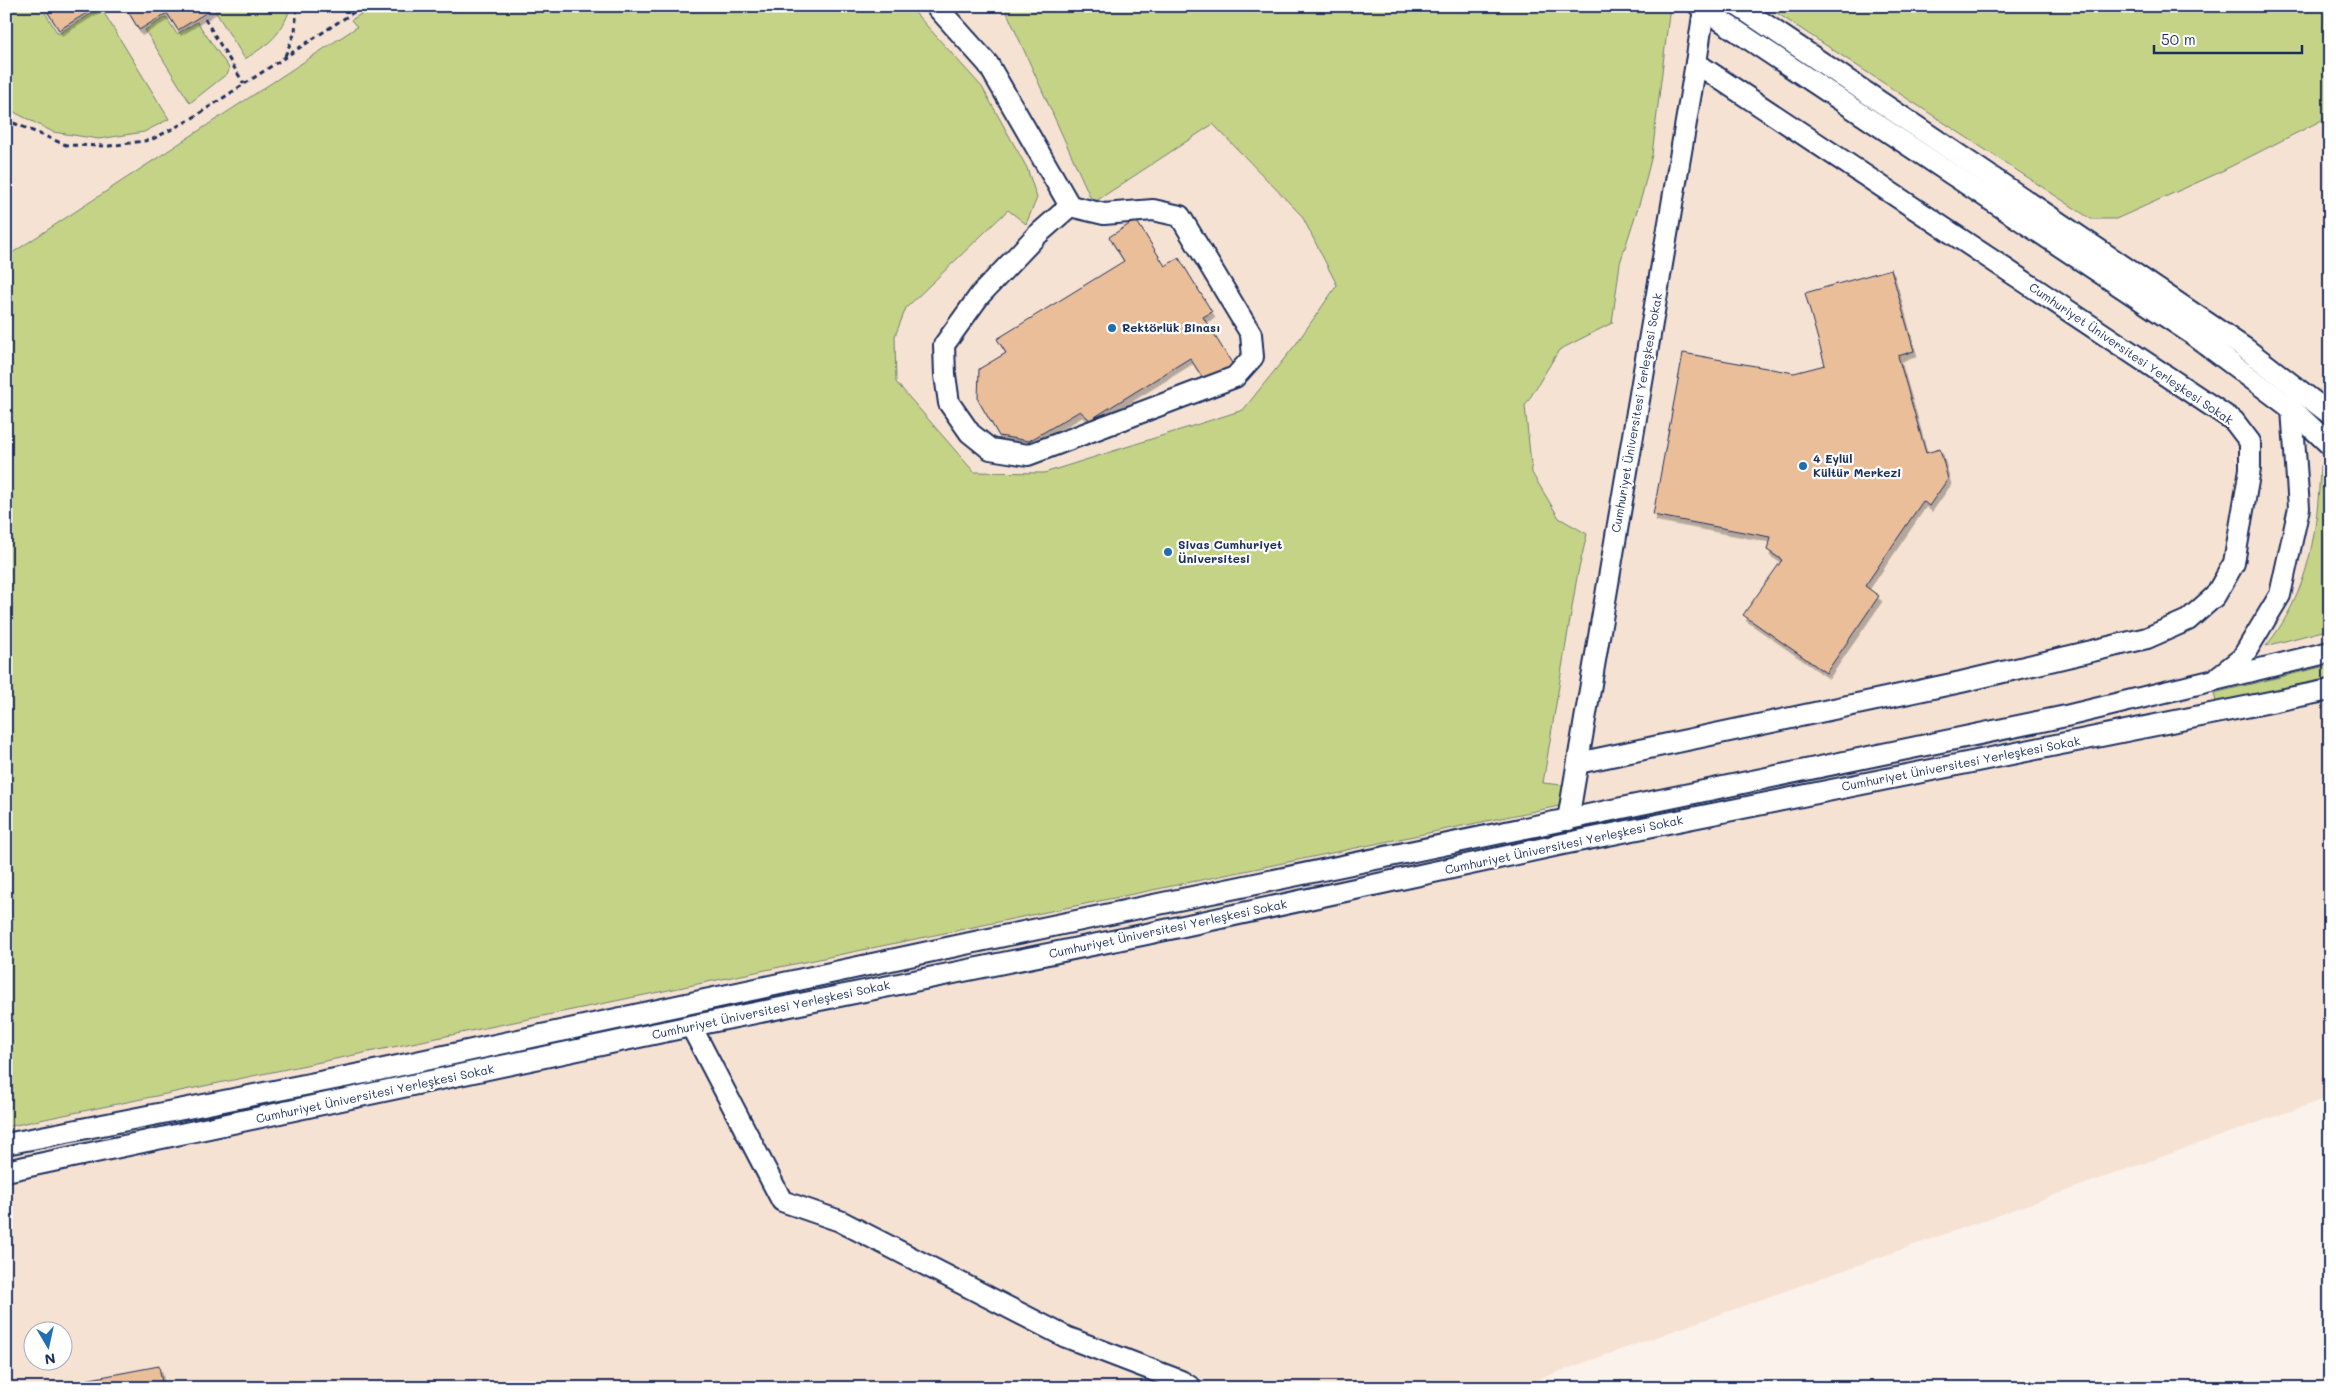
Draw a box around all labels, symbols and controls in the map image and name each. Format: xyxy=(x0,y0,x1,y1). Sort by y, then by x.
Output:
scale bar xyxy=(2154,22,2301,54)
text: 50 m xyxy=(2161,29,2196,49)
street label: Cumhuriyet Üniversitesi Yerleşkesi Sokak xyxy=(2026,279,2237,428)
street label: Cumhuriyet Üniversitesi Yerleşkesi Sokak xyxy=(1607,292,1665,534)
place label: Rektörlük Binası xyxy=(1122,319,1220,335)
marker: Rektörlük Binası xyxy=(1106,322,1118,334)
place label: 4 Eylül Kültür Merkezi xyxy=(1813,450,1901,480)
marker: 4 Eylül Kültür Merkezi xyxy=(1797,460,1809,472)
place label: Sivas Cumhuriyet Üniversitesi xyxy=(1178,536,1282,566)
marker: Sivas Cumhuriyet Üniversitesi xyxy=(1162,546,1174,558)
street label: Cumhuriyet Üniversitesi Yerleşkesi Sokak xyxy=(1840,732,2082,794)
street label: Cumhuriyet Üniversitesi Yerleşkesi Sokak xyxy=(1443,811,1684,877)
street label: Cumhuriyet Üniversitesi Yerleşkesi Sokak xyxy=(1047,895,1288,961)
street label: Cumhuriyet Üniversitesi Yerleşkesi Sokak xyxy=(650,976,891,1042)
street label: Cumhuriyet Üniversitesi Yerleşkesi Sokak xyxy=(254,1060,495,1126)
north arrow xyxy=(22,1322,72,1372)
text: N xyxy=(43,1349,57,1370)

